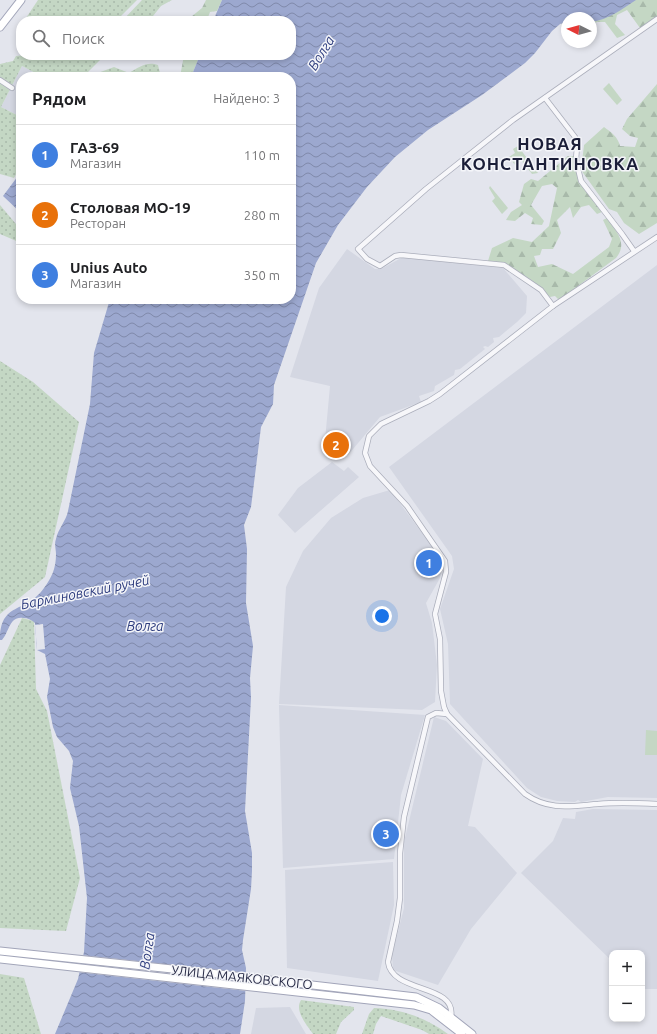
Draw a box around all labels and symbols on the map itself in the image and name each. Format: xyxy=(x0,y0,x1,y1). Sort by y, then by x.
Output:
north arrow xyxy=(561,12,597,48)
water label: Волга xyxy=(304,33,338,73)
district label: НОВАЯ КОНСТАНТИНОВКА xyxy=(461,134,639,173)
pin: 2 xyxy=(323,430,349,460)
pin: 1 xyxy=(416,548,442,578)
water label: Барминовский ручей xyxy=(19,572,151,612)
your location xyxy=(372,606,392,626)
water label: Волга xyxy=(126,618,164,634)
pin: 3 xyxy=(373,819,399,849)
water label: Волга xyxy=(136,931,158,971)
street label: УЛИЦА МАЯКОВСКОГО xyxy=(171,963,313,991)

